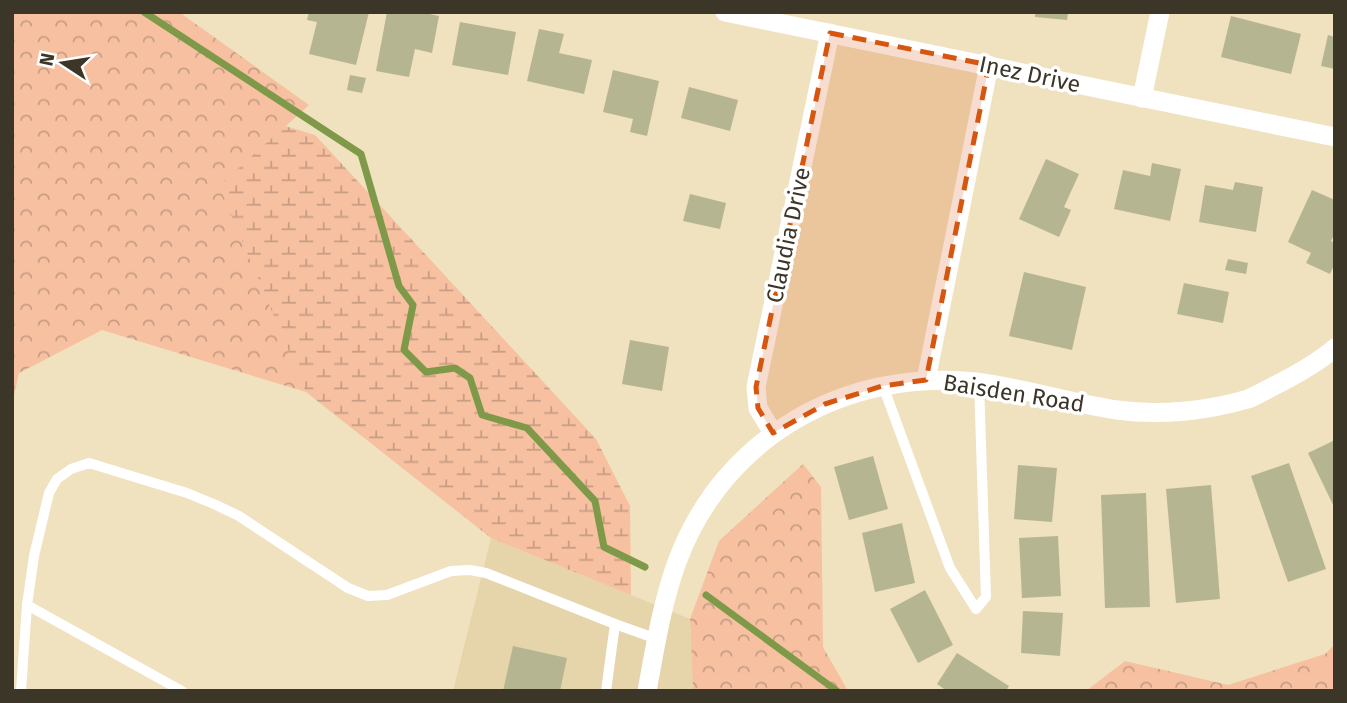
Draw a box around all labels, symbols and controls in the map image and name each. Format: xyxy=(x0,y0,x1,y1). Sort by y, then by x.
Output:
north arrow xyxy=(28,28,98,98)
street label: Inez Drive xyxy=(977,50,1083,98)
text: N xyxy=(34,51,59,68)
street label: Claudia Drive xyxy=(760,165,816,305)
street label: Baisden Road xyxy=(941,368,1087,418)

